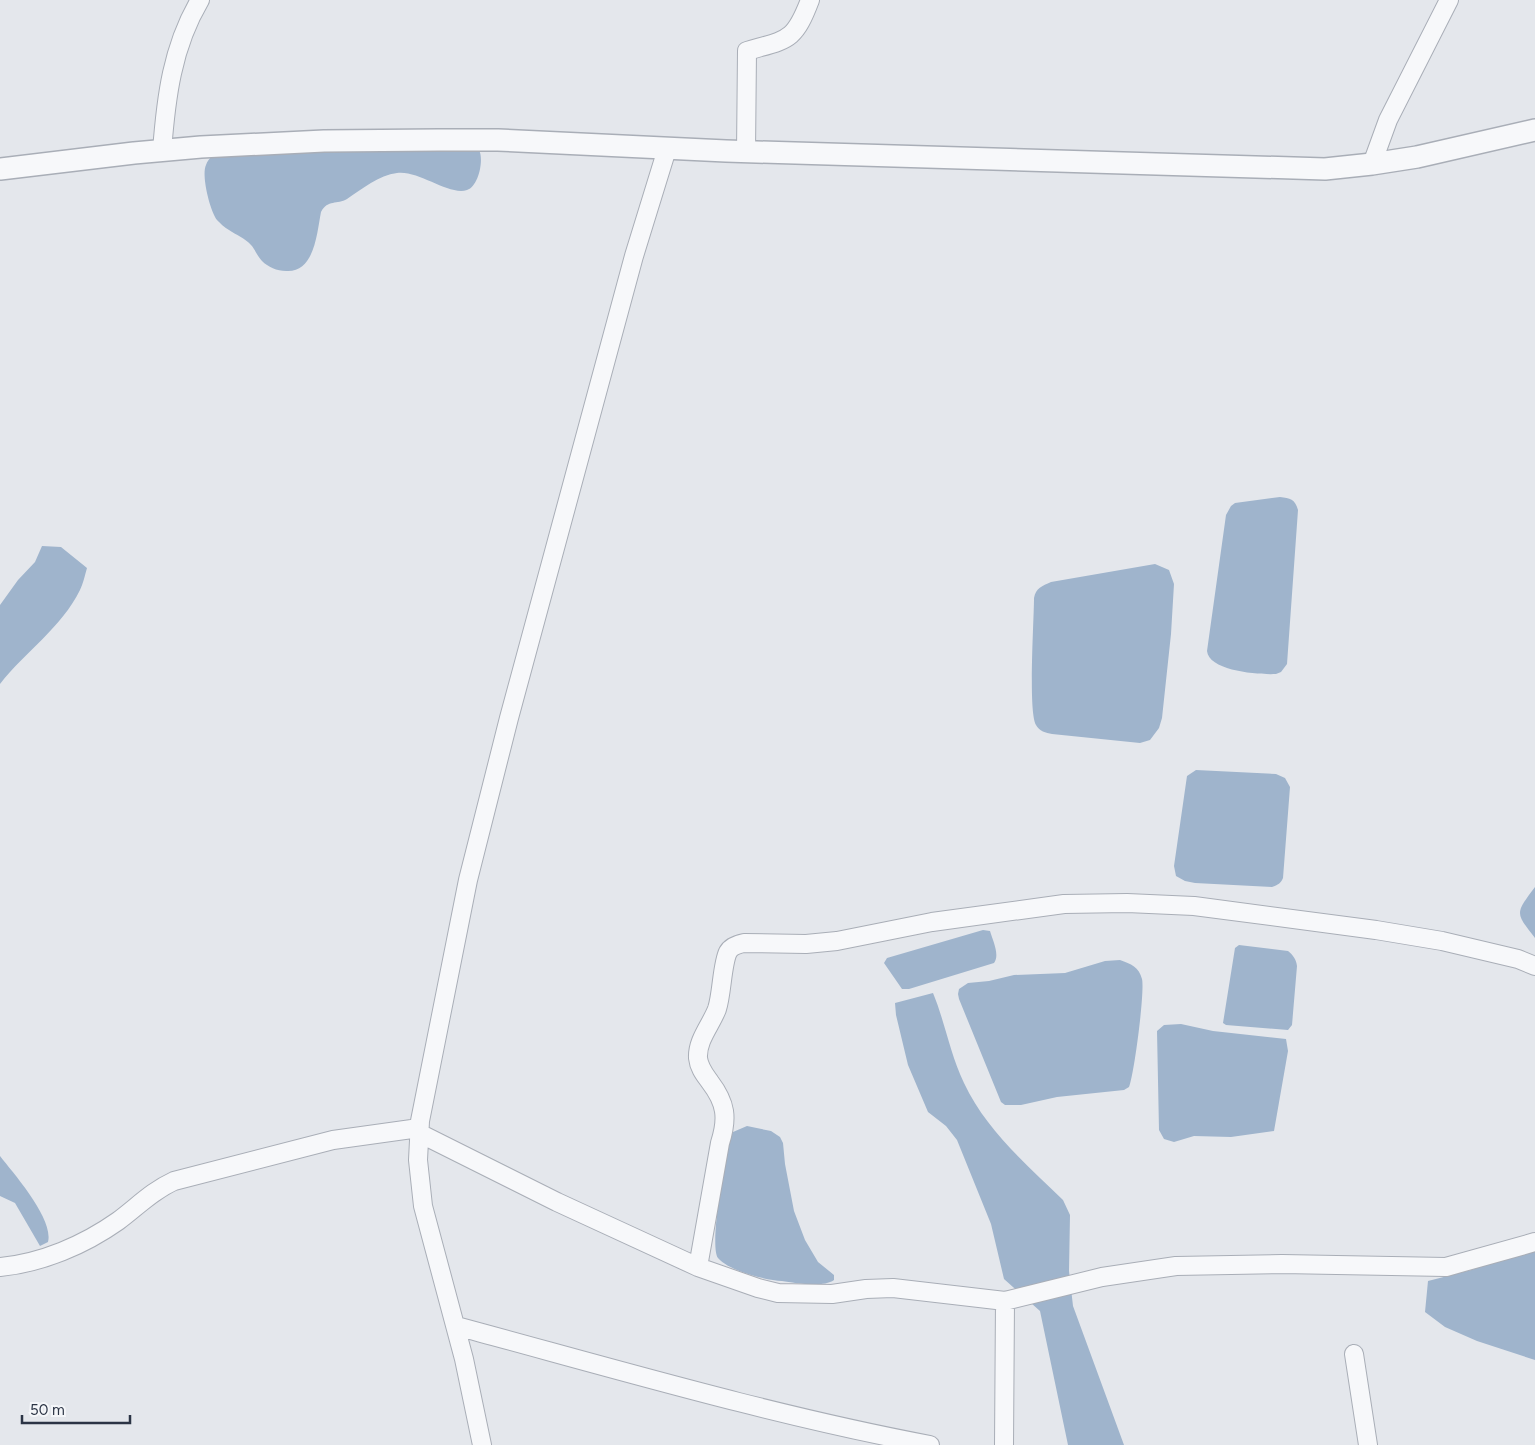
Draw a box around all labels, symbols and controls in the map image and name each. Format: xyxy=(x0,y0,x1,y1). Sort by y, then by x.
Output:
scale bar xyxy=(22,1392,130,1424)
text: 50 m xyxy=(30,1401,65,1419)

